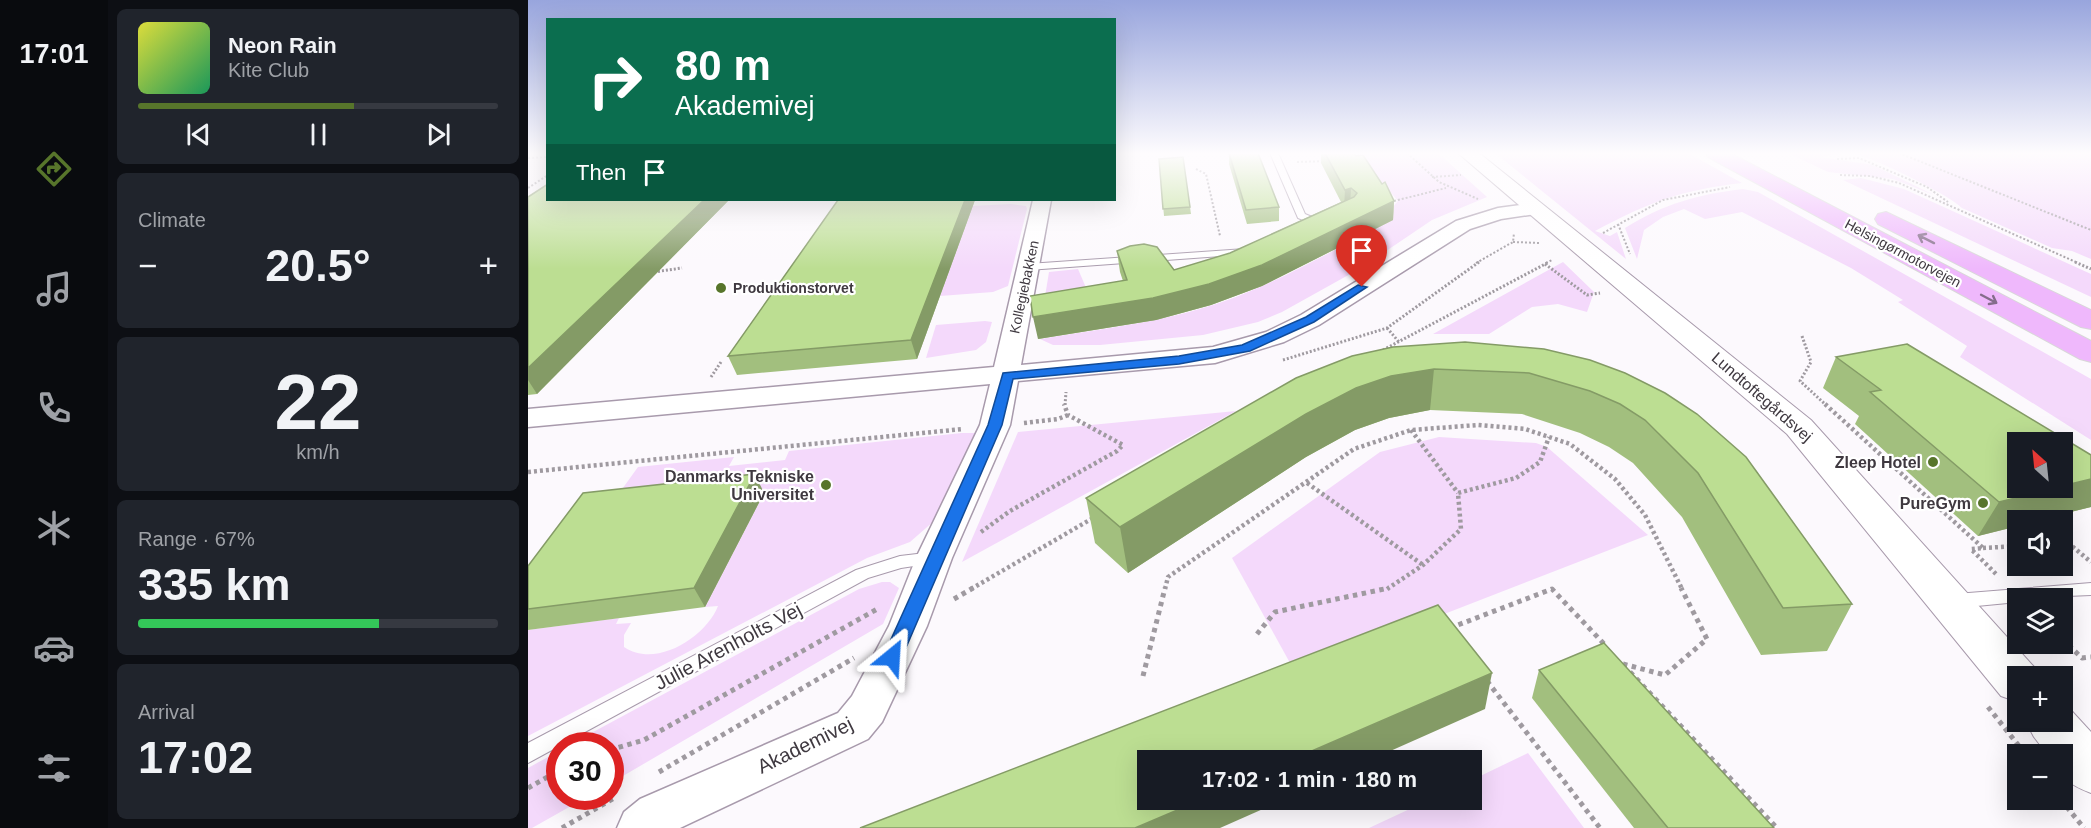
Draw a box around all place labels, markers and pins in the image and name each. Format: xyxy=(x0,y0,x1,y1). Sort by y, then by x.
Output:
pin xyxy=(1336,225,1387,287)
place label: Produktionstorvet xyxy=(733,280,854,296)
marker: Produktionstorvet xyxy=(714,281,728,295)
place label: Zleep Hotel xyxy=(1835,454,1921,471)
marker: Zleep Hotel xyxy=(1926,455,1940,469)
place label: Danmarks Tekniske Universitet xyxy=(665,468,815,503)
marker: Danmarks Tekniske Universitet xyxy=(819,478,833,492)
place label: PureGym xyxy=(1900,495,1971,512)
marker: PureGym xyxy=(1976,496,1990,510)

